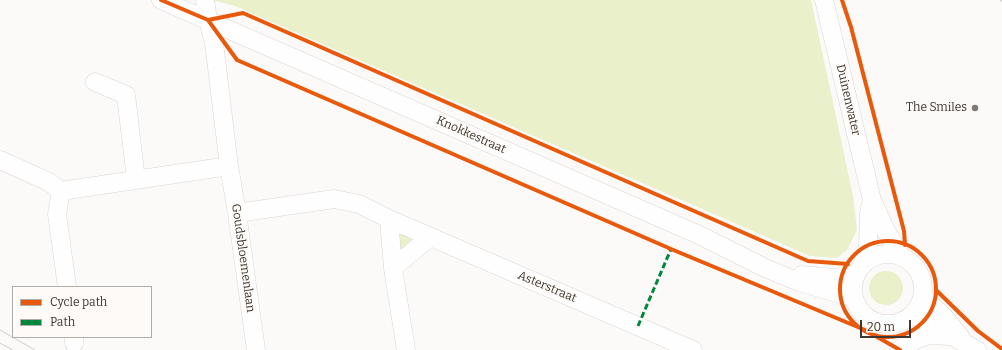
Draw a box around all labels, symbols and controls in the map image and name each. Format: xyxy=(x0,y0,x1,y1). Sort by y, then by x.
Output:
street label: Duinenwater xyxy=(833,63,863,137)
place label: The Smiles xyxy=(906,101,967,115)
marker: The Smiles xyxy=(970,103,980,113)
street label: Knokkestraat xyxy=(434,113,508,157)
street label: Goudsbloemenlaan xyxy=(228,203,258,313)
street label: Asterstraat xyxy=(515,268,579,306)
legend xyxy=(12,286,152,338)
text: Cycle path xyxy=(50,295,107,309)
scale bar xyxy=(862,312,913,338)
text: Path xyxy=(50,315,75,329)
text: 20 m xyxy=(867,320,895,334)

